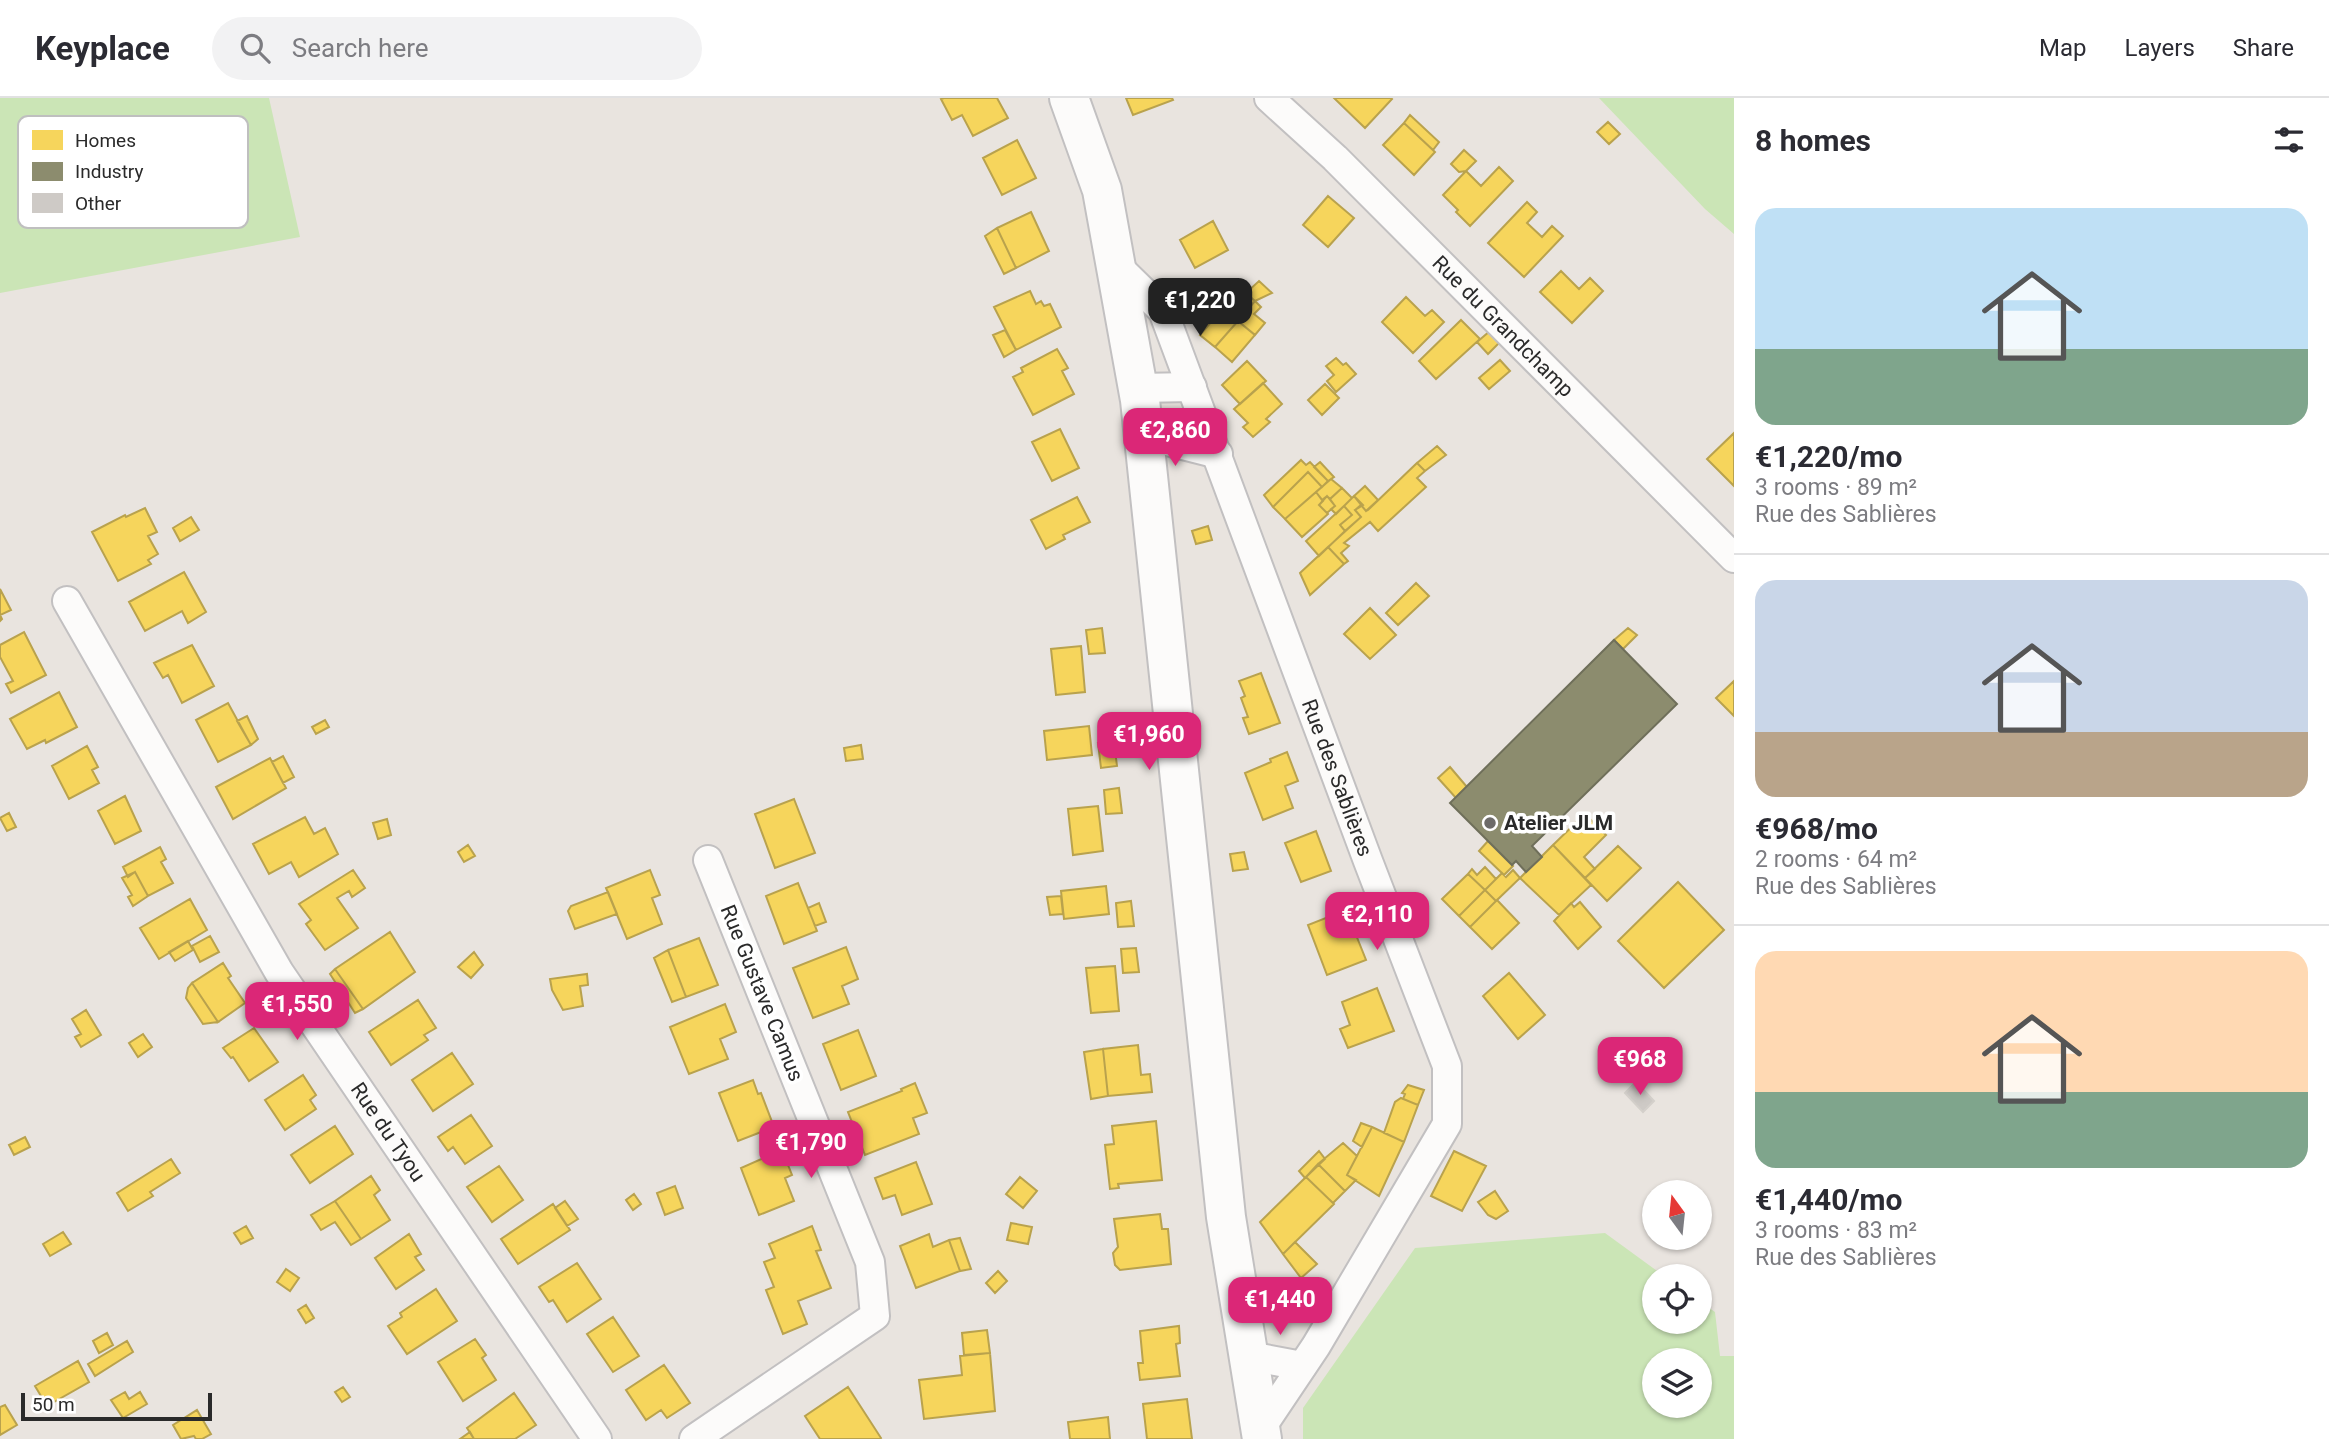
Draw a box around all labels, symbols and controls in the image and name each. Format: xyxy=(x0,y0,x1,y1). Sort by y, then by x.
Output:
search box xyxy=(212,17,702,80)
text: Keyplace xyxy=(35,29,170,68)
icon: search xyxy=(236,29,274,67)
text: Search here xyxy=(292,33,429,63)
text: Map xyxy=(2039,34,2087,62)
text: Layers xyxy=(2125,34,2195,62)
text: Share xyxy=(2233,34,2294,62)
legend xyxy=(18,116,248,228)
icon: filters xyxy=(2270,121,2308,159)
text: 8 homes xyxy=(1755,123,1871,158)
text: Homes xyxy=(75,129,136,152)
text: Industry xyxy=(75,160,143,183)
text: Other xyxy=(75,192,122,215)
street label: Rue du Grandchamp xyxy=(1427,251,1578,402)
icon: home xyxy=(1969,253,2095,379)
pin: €1,220 xyxy=(1143,278,1257,338)
text: €1,220 xyxy=(1164,287,1236,314)
pin: €2,860 xyxy=(1118,408,1232,468)
text: €2,860 xyxy=(1139,417,1211,444)
text: €1,220/mo xyxy=(1755,439,1903,474)
text: 3 rooms · 89 m² xyxy=(1755,474,1917,501)
text: Rue des Sablières xyxy=(1755,501,1937,528)
icon: home xyxy=(1969,625,2095,751)
street label: Rue des Sablières xyxy=(1297,696,1377,860)
pin: €1,960 xyxy=(1092,712,1206,772)
text: €1,960 xyxy=(1113,721,1185,748)
place label: Atelier JLM xyxy=(1504,811,1613,835)
text: €968/mo xyxy=(1755,811,1878,846)
marker: Atelier JLM xyxy=(1482,815,1498,831)
text: 2 rooms · 64 m² xyxy=(1755,846,1917,873)
text: Rue des Sablières xyxy=(1755,873,1937,900)
pin: €2,110 xyxy=(1320,892,1434,952)
street label: Rue Gustave Camus xyxy=(716,901,808,1085)
text: €2,110 xyxy=(1341,901,1413,928)
pin: €1,550 xyxy=(240,982,354,1042)
text: €1,550 xyxy=(261,991,333,1018)
icon: home xyxy=(1969,996,2095,1122)
pin: €968 xyxy=(1599,1038,1681,1097)
text: €968 xyxy=(1614,1046,1666,1073)
street label: Rue du Tyou xyxy=(346,1078,430,1186)
pin: €1,790 xyxy=(754,1121,868,1180)
text: €1,790 xyxy=(775,1129,847,1156)
north arrow xyxy=(1642,1180,1712,1250)
map controls xyxy=(1642,1180,1712,1418)
text: €1,440/mo xyxy=(1755,1182,1903,1217)
text: 3 rooms · 83 m² xyxy=(1755,1217,1917,1244)
text: Rue des Sablières xyxy=(1755,1244,1937,1271)
button: locate xyxy=(1642,1264,1712,1334)
pin: €1,440 xyxy=(1223,1278,1337,1337)
text: €1,440 xyxy=(1244,1286,1316,1313)
button: layers xyxy=(1642,1348,1712,1418)
scale bar xyxy=(21,1390,212,1422)
text: 50 m xyxy=(32,1393,75,1416)

